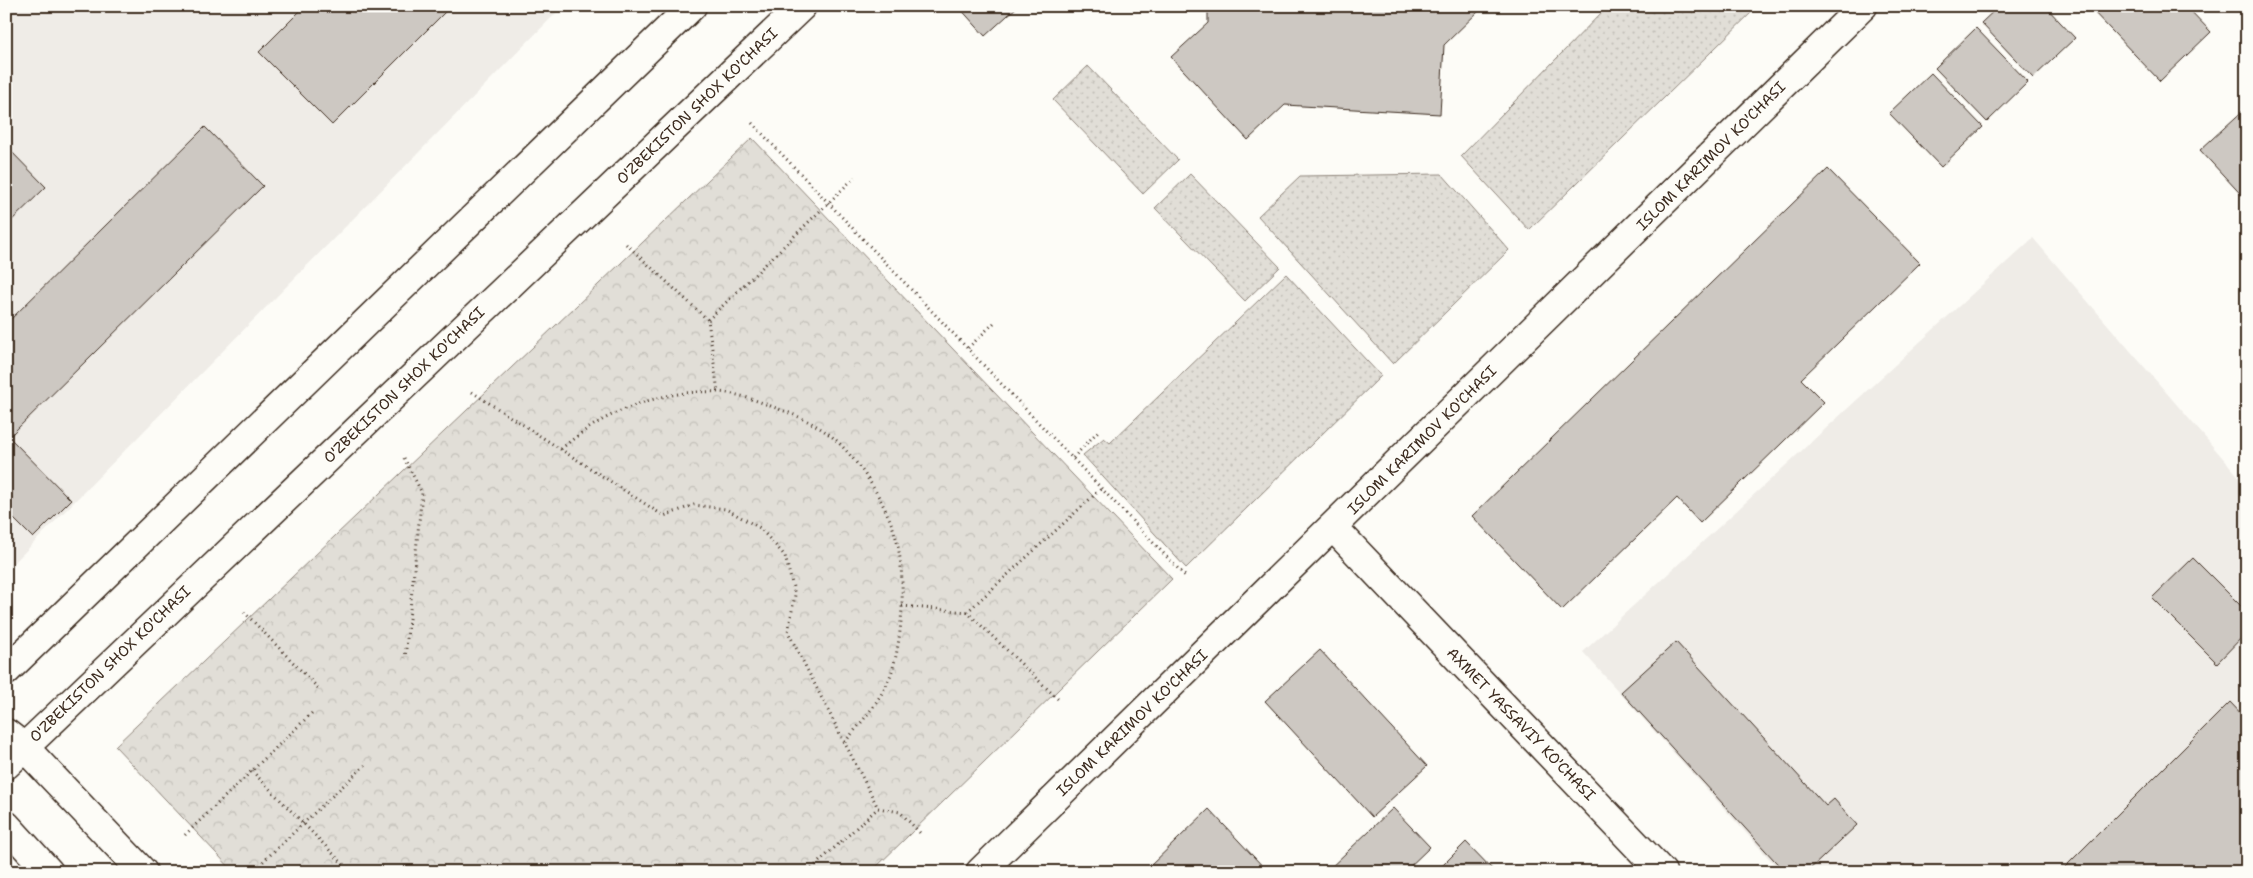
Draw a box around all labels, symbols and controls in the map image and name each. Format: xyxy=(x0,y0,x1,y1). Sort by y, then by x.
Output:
street label: O'ZBEKISTON SHOX KO'CHASI xyxy=(612,23,782,189)
street label: ISLOM KARIMOV KO'CHASI xyxy=(1632,77,1790,235)
street label: O'ZBEKISTON SHOX KO'CHASI xyxy=(319,302,489,468)
street label: ISLOM KARIMOV KO'CHASI xyxy=(1343,361,1501,519)
street label: O'ZBEKISTON SHOX KO'CHASI xyxy=(25,581,195,747)
street label: AXMET YASSAVIY KO'CHASI xyxy=(1442,643,1600,805)
street label: ISLOM KARIMOV KO'CHASI xyxy=(1052,645,1212,801)

